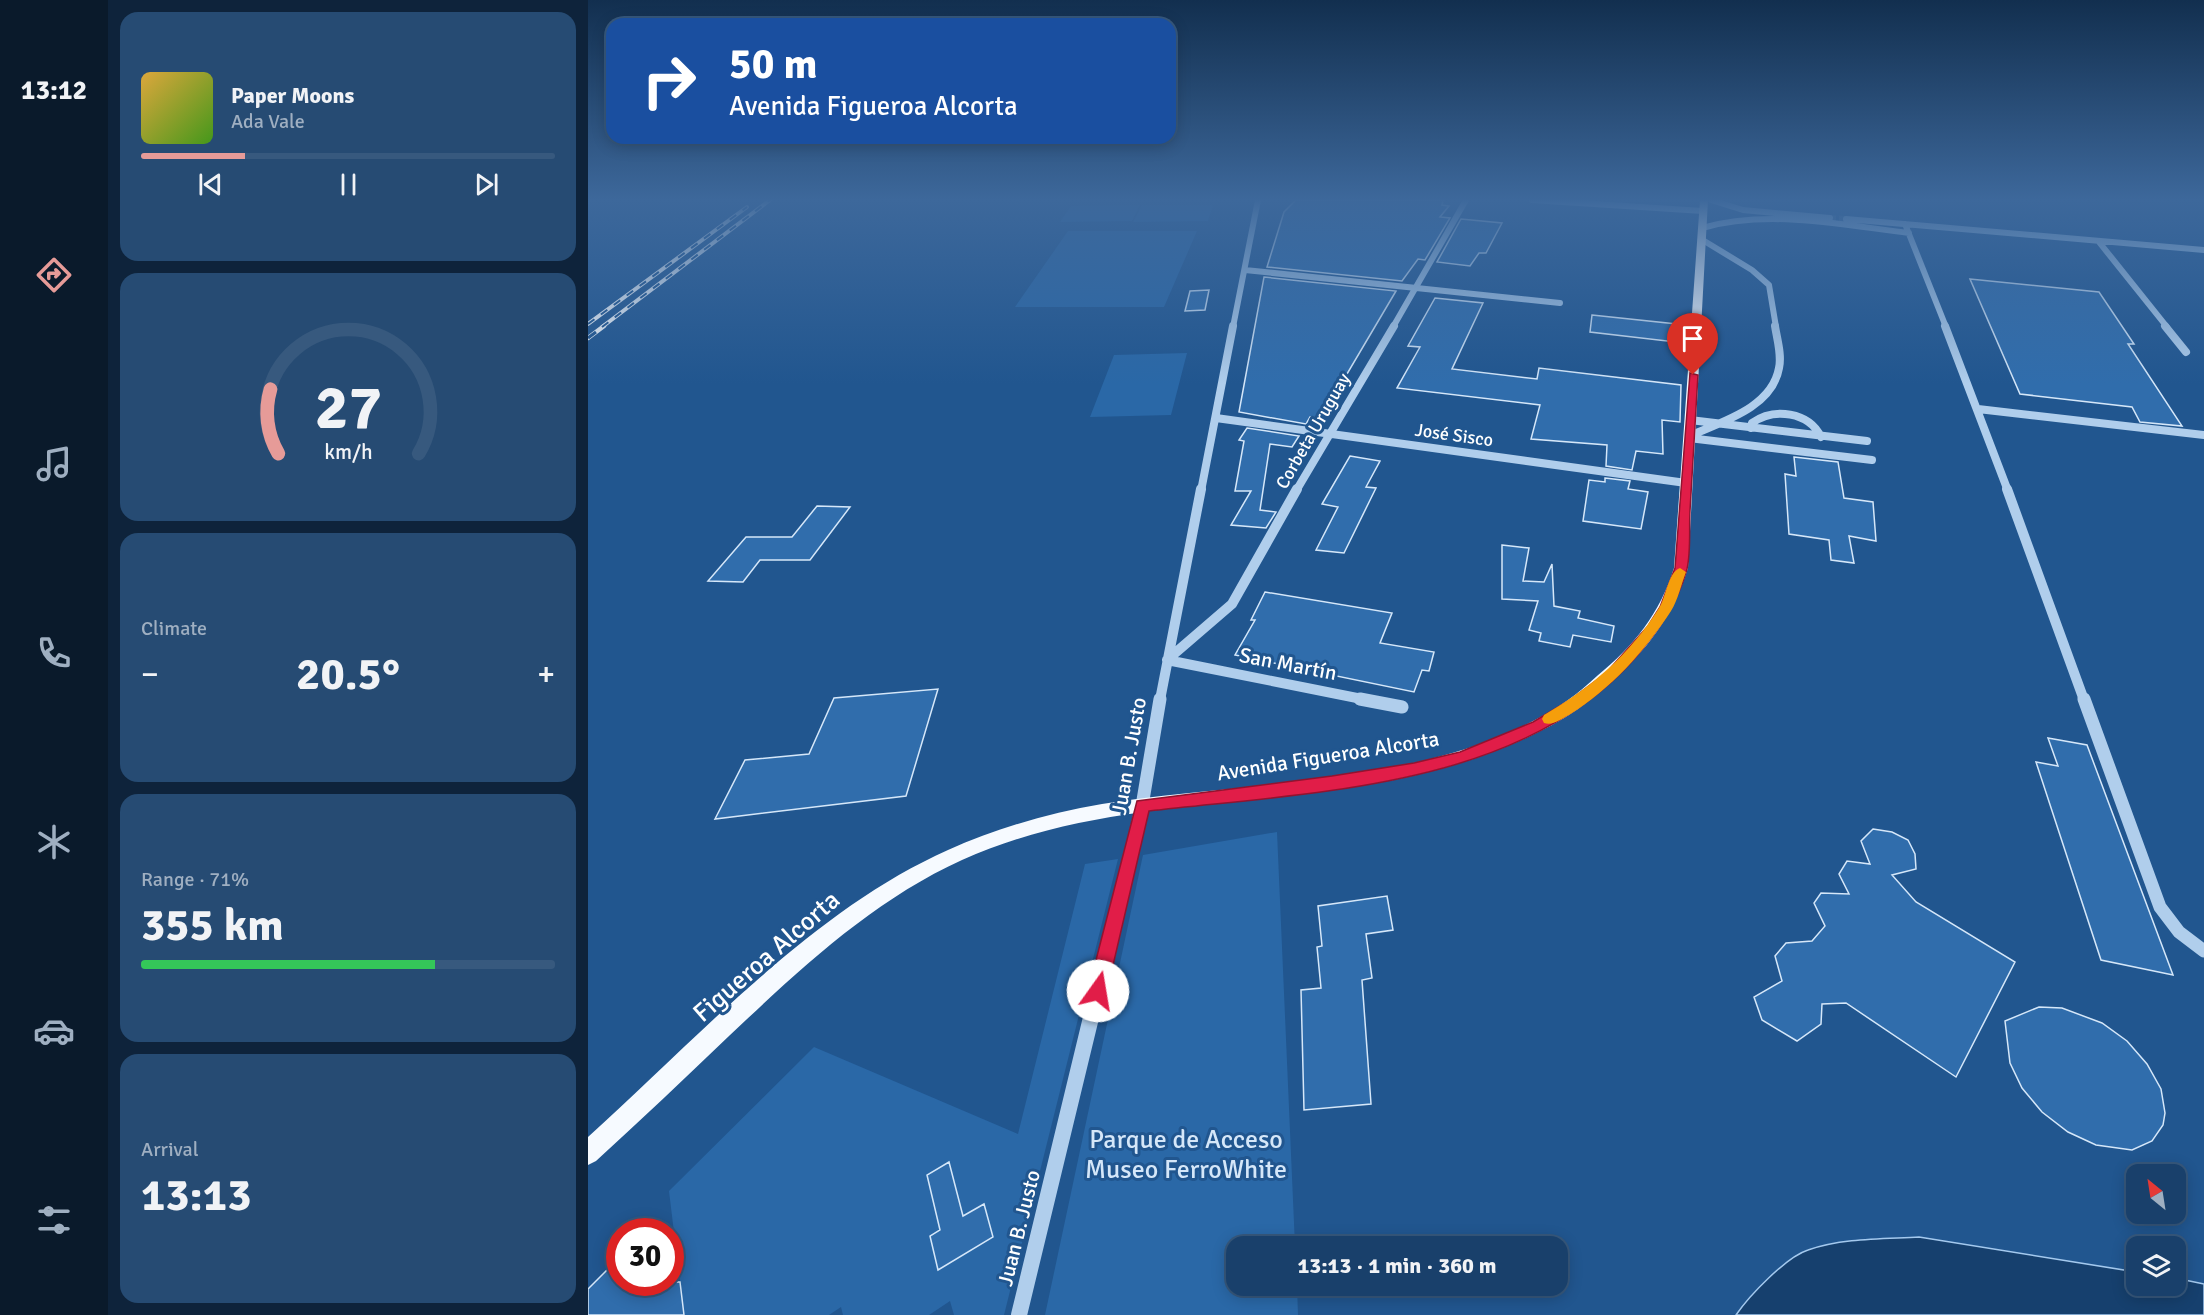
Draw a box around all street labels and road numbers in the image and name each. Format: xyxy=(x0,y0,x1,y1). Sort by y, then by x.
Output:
street label: Corbeta Uruguay xyxy=(1271,369,1355,493)
street label: José Sisco xyxy=(1413,419,1495,451)
street label: San Martín xyxy=(1237,642,1339,686)
street label: Juan B. Justo xyxy=(1106,695,1152,817)
street label: Avenida Figueroa Alcorta xyxy=(1215,726,1441,786)
street label: Figueroa Alcorta xyxy=(687,884,847,1029)
street label: Juan B. Justo xyxy=(992,1167,1046,1289)

